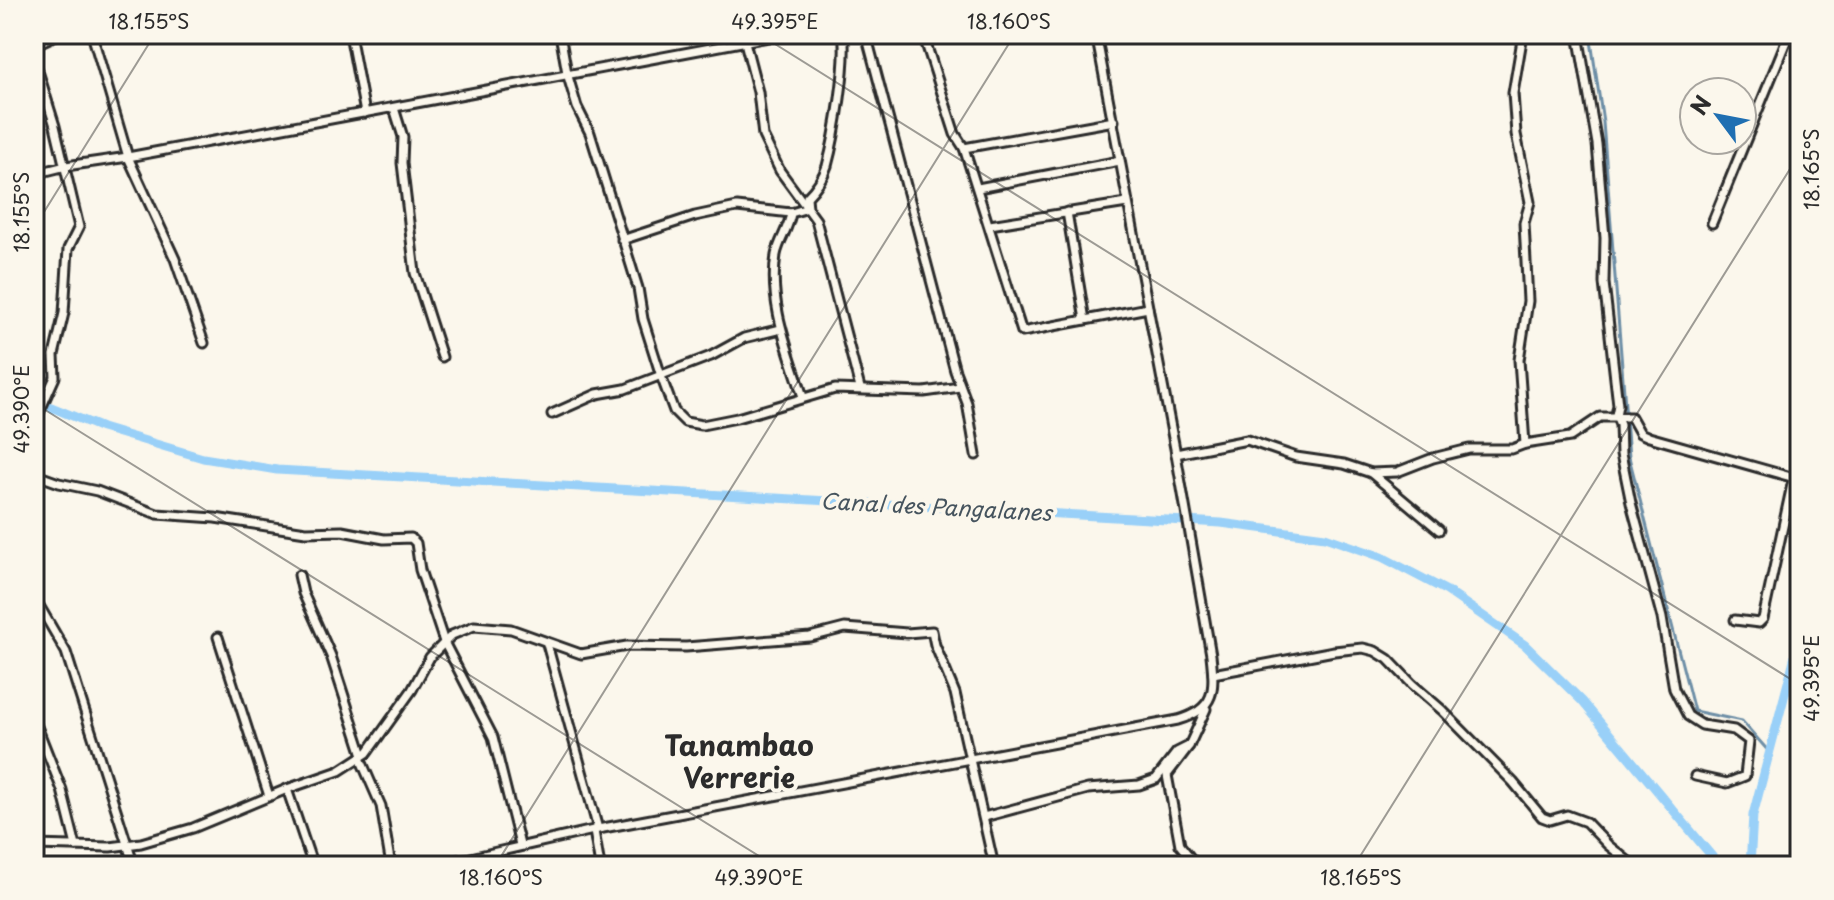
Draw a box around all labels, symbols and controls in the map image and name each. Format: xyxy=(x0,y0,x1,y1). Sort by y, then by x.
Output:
text: 18.155°S xyxy=(109,6,189,36)
text: 49.395°E xyxy=(731,6,819,36)
text: 18.160°S xyxy=(967,6,1051,36)
north arrow xyxy=(1678,76,1758,156)
text: N xyxy=(1681,88,1718,121)
text: 18.165°S xyxy=(1796,128,1826,210)
text: 18.155°S xyxy=(6,172,36,252)
text: 49.390°E xyxy=(6,364,36,454)
water label: Canal des Pangalanes xyxy=(820,483,1054,528)
text: 49.395°E xyxy=(1796,634,1826,722)
district label: Tanambao Verrerie xyxy=(664,723,814,798)
text: 18.160°S xyxy=(459,862,543,892)
text: 49.390°E xyxy=(714,862,804,892)
text: 18.165°S xyxy=(1320,862,1402,892)

